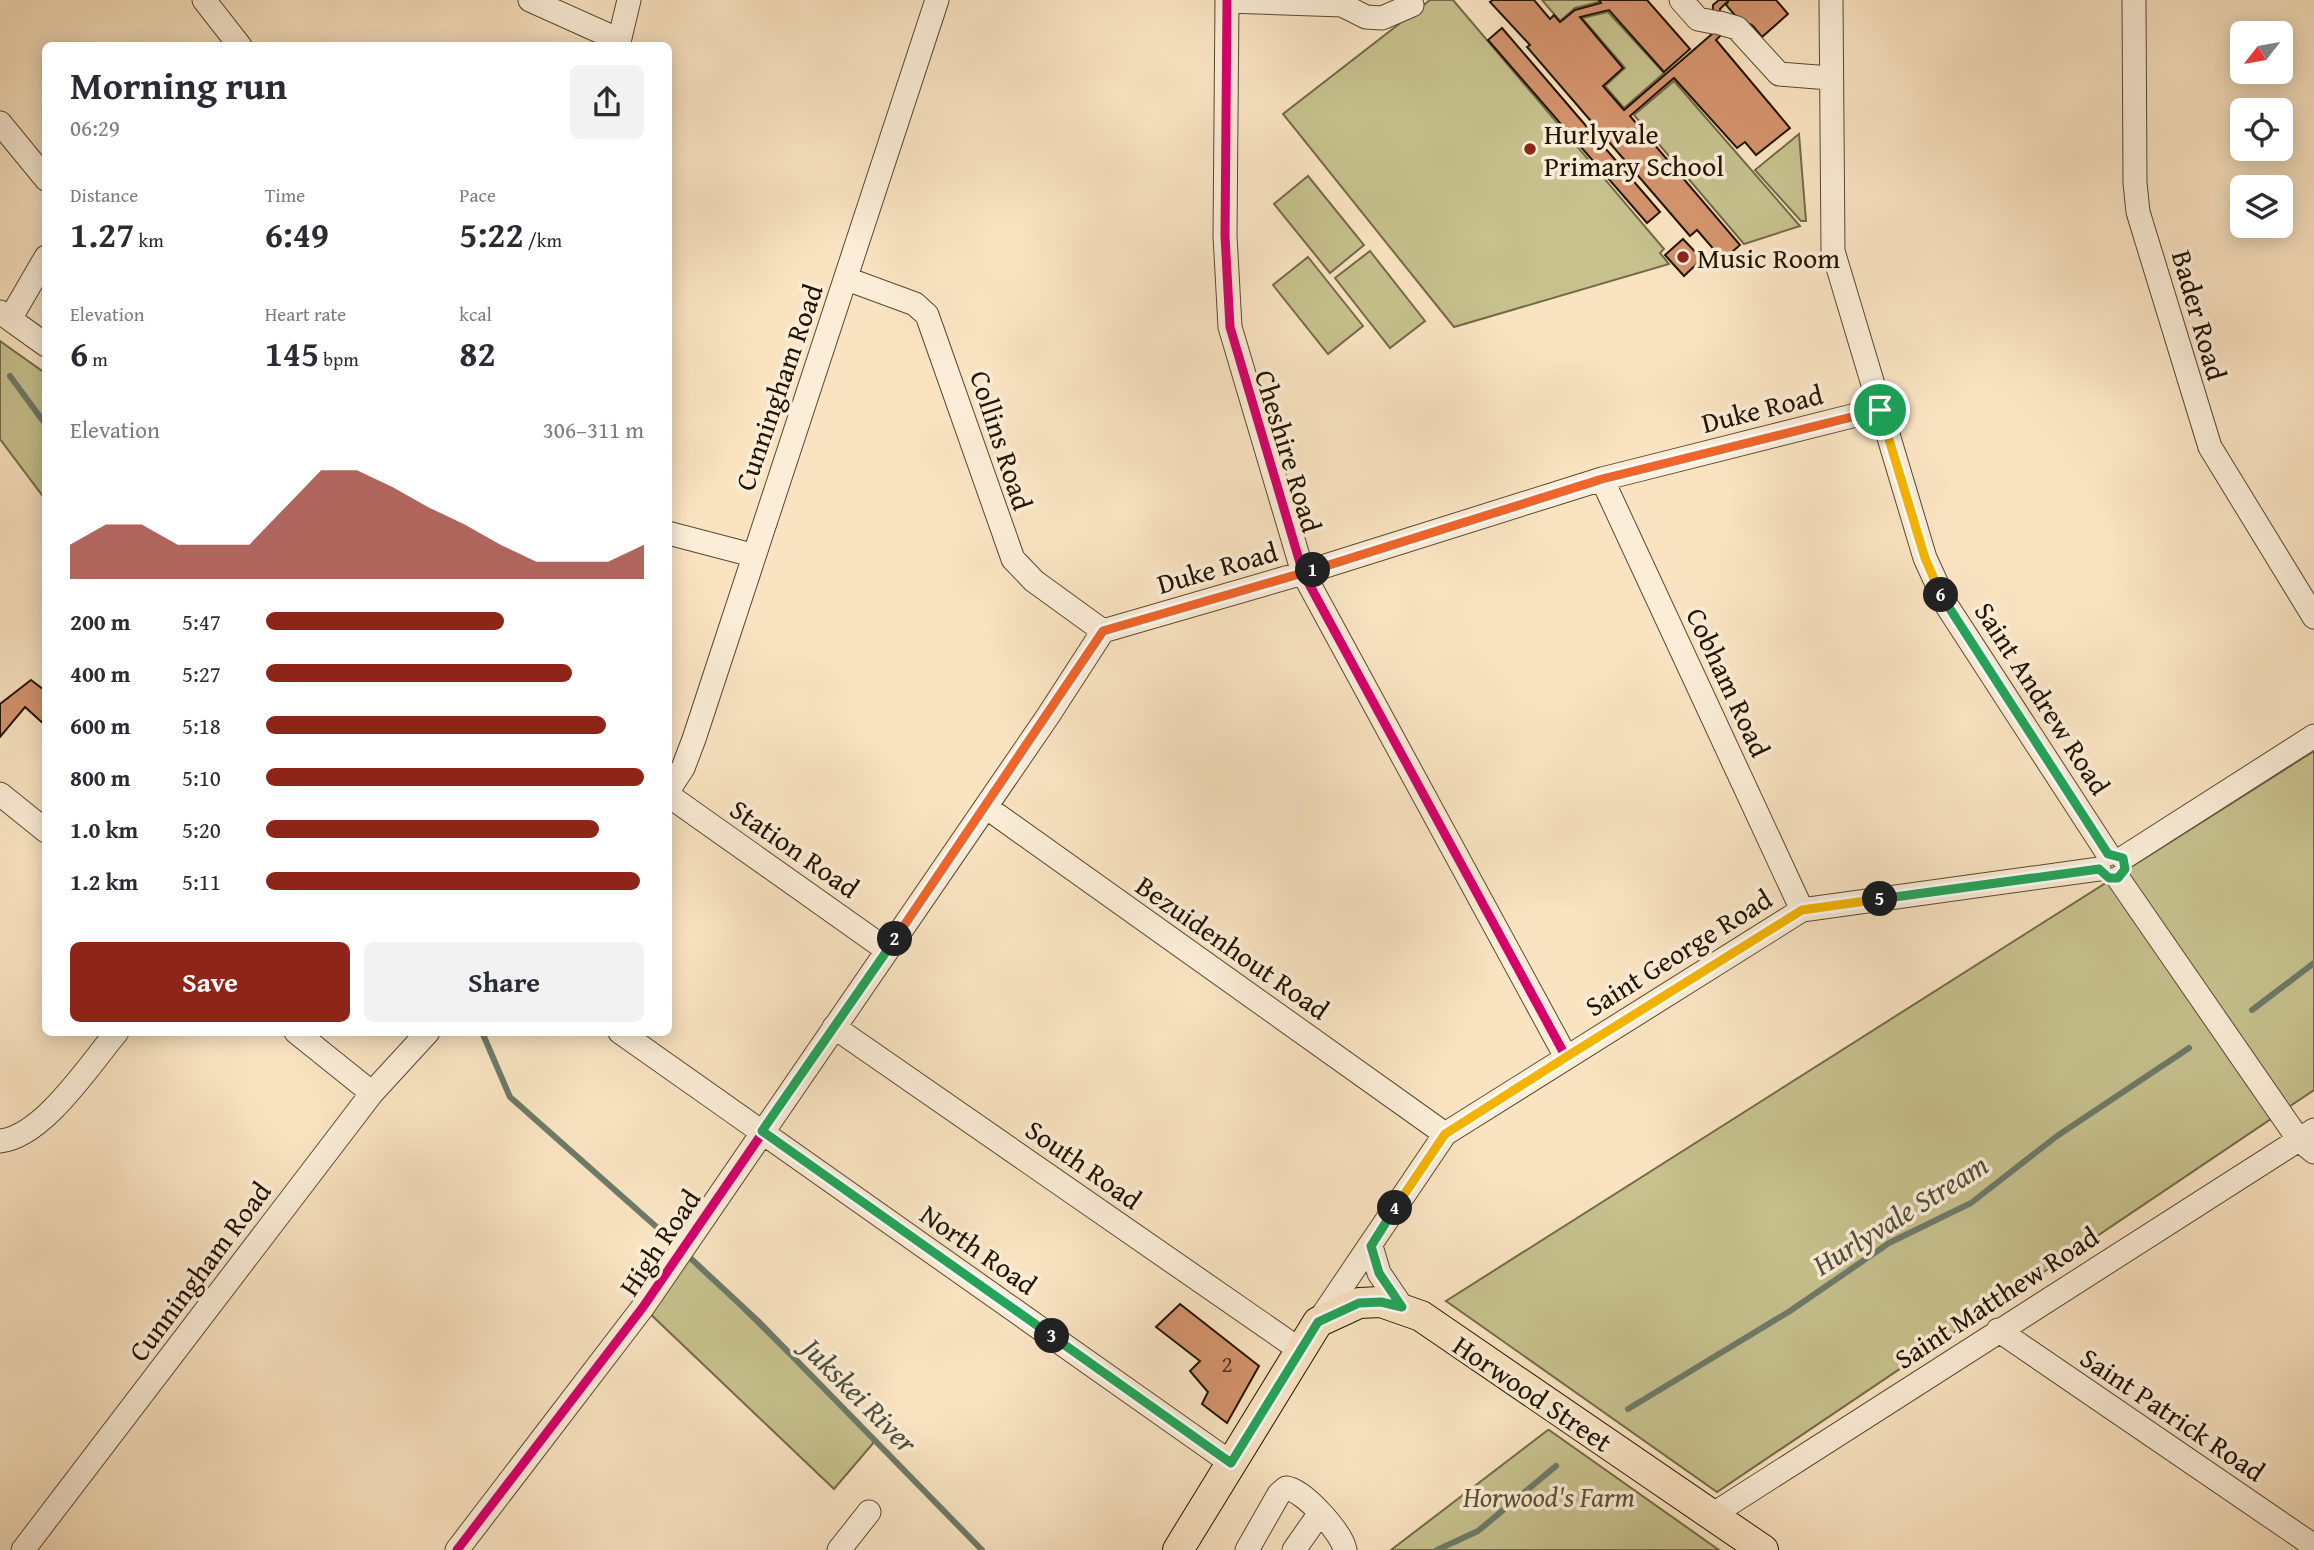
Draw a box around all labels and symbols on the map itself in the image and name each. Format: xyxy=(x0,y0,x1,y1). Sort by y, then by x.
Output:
north arrow xyxy=(2230,21,2292,84)
place label: Hurlyvale Primary School xyxy=(1544,113,1724,186)
marker: Hurlyvale Primary School xyxy=(1522,141,1538,157)
place label: Music Room xyxy=(1697,237,1840,278)
street label: Bader Road xyxy=(2162,245,2238,385)
marker: Music Room xyxy=(1675,249,1691,265)
street label: Cunningham Road xyxy=(723,278,833,496)
street label: Collins Road xyxy=(960,365,1044,515)
street label: Cheshire Road xyxy=(1245,365,1333,537)
street label: Duke Road xyxy=(1697,373,1827,443)
pin xyxy=(1850,380,1910,440)
street label: Duke Road xyxy=(1152,530,1282,604)
pin: 1 xyxy=(1296,552,1330,588)
pin: 6 xyxy=(1924,578,1958,612)
street label: Saint Andrew Road xyxy=(1965,593,2121,803)
street label: Cobham Road xyxy=(1676,601,1782,763)
street label: Station Road xyxy=(722,788,868,908)
street label: Bezuidenhout Road xyxy=(1128,865,1338,1029)
street label: Saint George Road xyxy=(1576,878,1780,1026)
pin: 5 xyxy=(1862,881,1898,916)
pin: 2 xyxy=(878,922,912,956)
street label: South Road xyxy=(1018,1109,1150,1219)
water label: Hurlyvale Stream xyxy=(1803,1142,1997,1286)
street label: Cunningham Road xyxy=(118,1172,280,1370)
street label: High Road xyxy=(608,1180,710,1304)
pin: 4 xyxy=(1378,1190,1412,1226)
street label: North Road xyxy=(912,1194,1046,1304)
street label: Saint Matthew Road xyxy=(1886,1216,2106,1378)
pin: 3 xyxy=(1034,1318,1070,1354)
water label: Jukskei River xyxy=(788,1323,929,1464)
street label: Horwood Street xyxy=(1445,1324,1621,1462)
street label: Saint Patrick Road xyxy=(2072,1337,2274,1491)
house number: 2 xyxy=(1221,1346,1233,1381)
park label: Horwood's Farm xyxy=(1462,1476,1635,1517)

